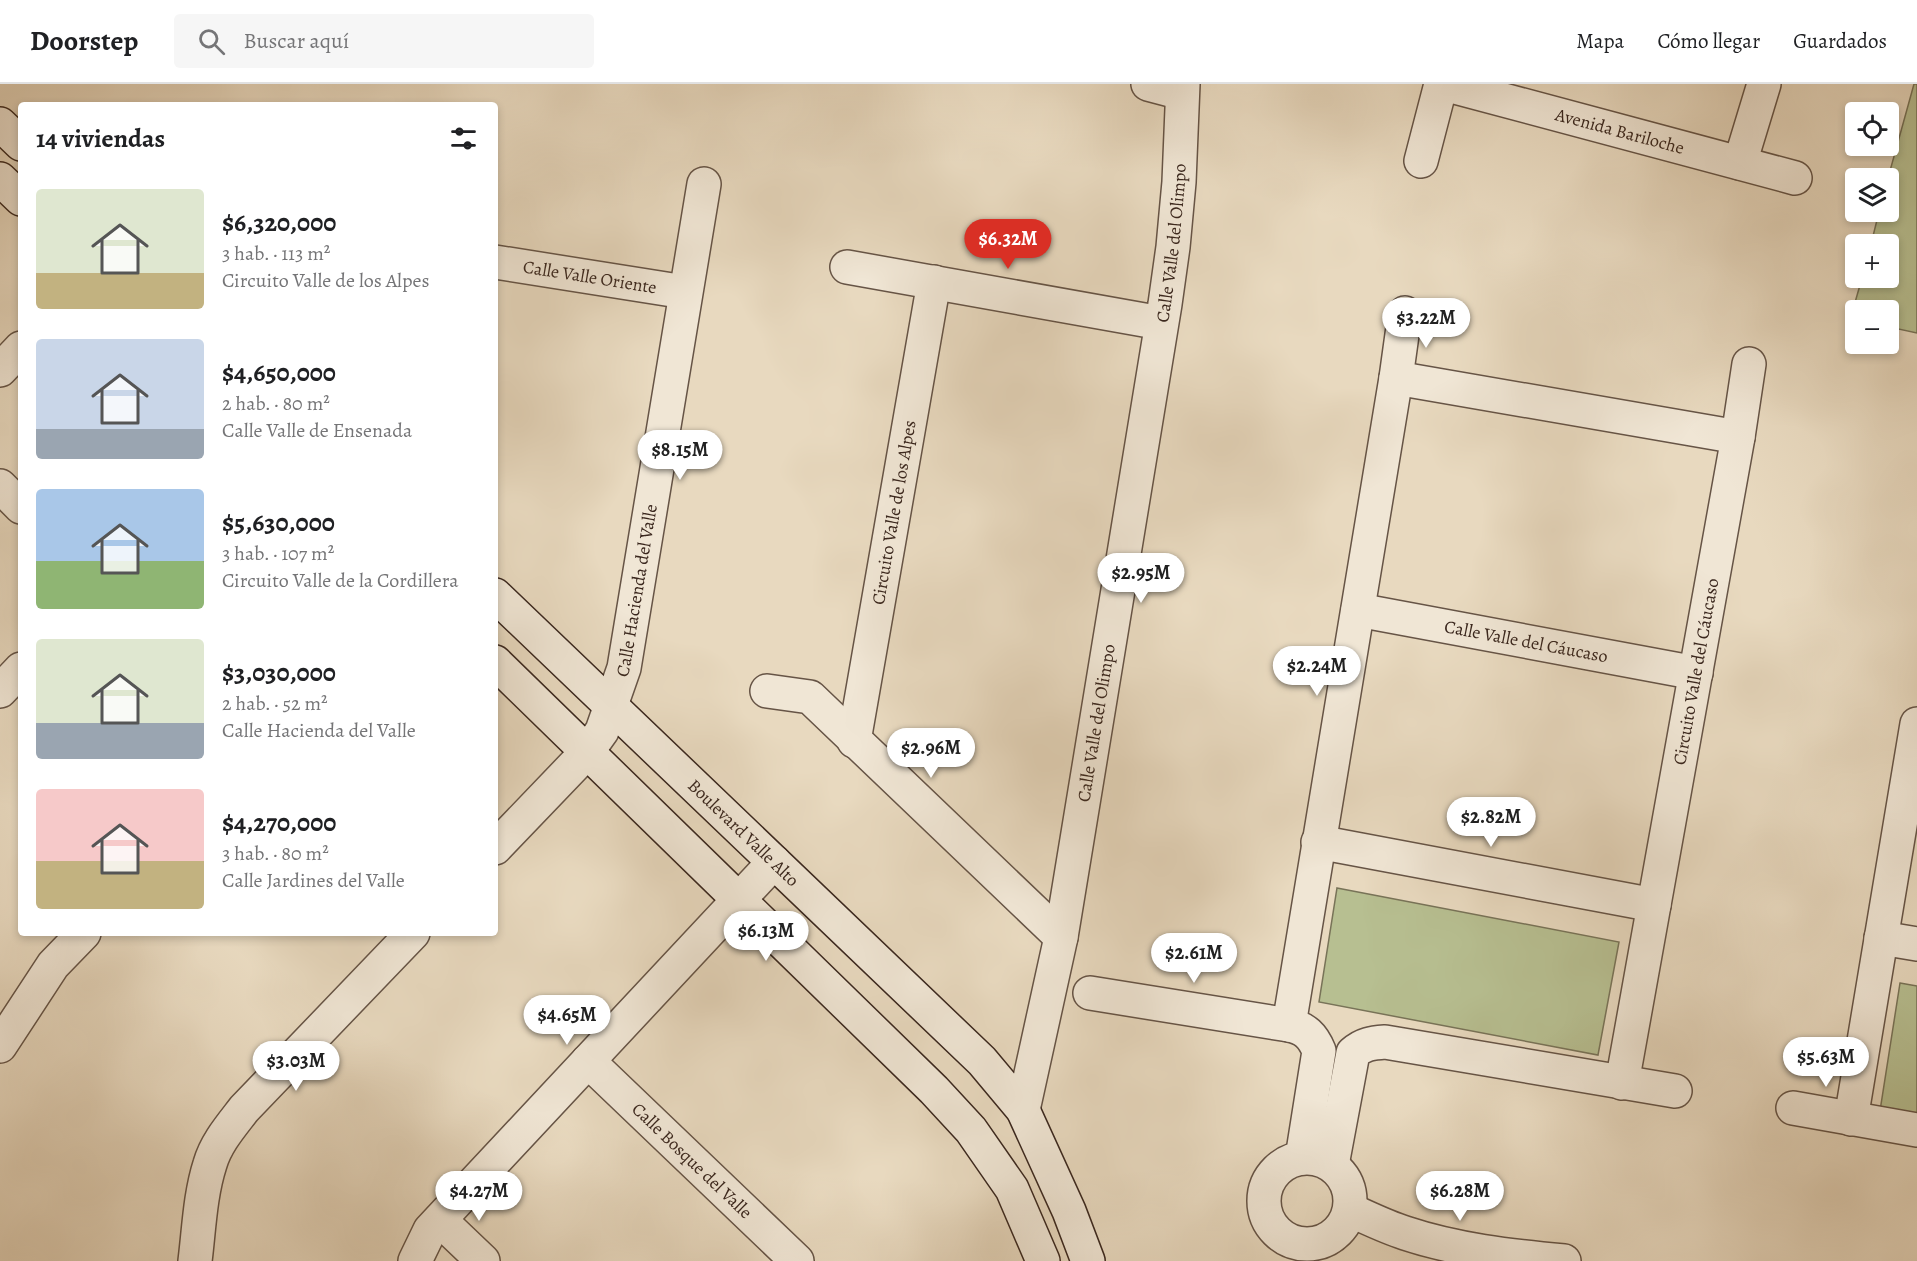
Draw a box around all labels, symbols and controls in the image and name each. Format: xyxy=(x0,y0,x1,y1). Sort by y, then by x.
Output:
search box xyxy=(174,14,594,68)
text: Doorstep xyxy=(30,22,138,60)
icon: search xyxy=(195,25,228,58)
text: Buscar aquí xyxy=(243,26,349,56)
text: Mapa xyxy=(1576,27,1624,55)
text: Cómo llegar xyxy=(1657,27,1760,55)
text: Guardados xyxy=(1793,27,1887,55)
street label: Avenida Bariloche xyxy=(1552,102,1687,160)
map controls xyxy=(1845,102,1899,354)
button: locate xyxy=(1845,102,1899,156)
text: 14 viviendas xyxy=(36,121,165,156)
icon: filters xyxy=(447,122,480,155)
street label: Calle Valle del Olimpo xyxy=(1150,163,1192,324)
button: layers xyxy=(1845,168,1899,222)
text: $6,320,000 xyxy=(222,205,336,240)
icon: home xyxy=(84,213,156,285)
pin: $6.32M xyxy=(959,219,1057,270)
text: $6.32M xyxy=(978,225,1038,252)
button: + xyxy=(1845,234,1899,288)
text: 3 hab. · 113 m² xyxy=(222,240,330,267)
street label: Calle Valle Oriente xyxy=(521,255,658,299)
text: Circuito Valle de los Alpes xyxy=(222,267,430,294)
pin: $3.22M xyxy=(1377,298,1475,349)
button: − xyxy=(1845,300,1899,354)
text: $3.22M xyxy=(1396,304,1456,331)
text: $4,650,000 xyxy=(222,355,336,390)
icon: home xyxy=(84,363,156,435)
text: 2 hab. · 80 m² xyxy=(222,390,330,417)
text: Calle Valle de Ensenada xyxy=(222,417,412,444)
street label: Circuito Valle de los Alpes xyxy=(866,418,922,607)
pin: $8.15M xyxy=(631,430,729,481)
text: $8.15M xyxy=(652,436,708,463)
street label: Calle Hacienda del Valle xyxy=(610,502,663,680)
text: $5,630,000 xyxy=(222,505,335,540)
icon: home xyxy=(84,513,156,585)
text: 3 hab. · 107 m² xyxy=(222,540,334,567)
pin: $2.95M xyxy=(1092,553,1190,604)
text: $2.95M xyxy=(1111,559,1171,586)
text: Circuito Valle de la Cordillera xyxy=(222,567,459,594)
street label: Circuito Valle del Cáucaso xyxy=(1667,576,1724,767)
street label: Calle Valle del Cáucaso xyxy=(1442,614,1610,668)
street label: Calle Valle del Olimpo xyxy=(1071,642,1121,804)
pin: $2.24M xyxy=(1268,646,1366,697)
text: $2.24M xyxy=(1287,652,1347,679)
text: $3,030,000 xyxy=(222,655,336,690)
icon: home xyxy=(84,663,156,735)
text: 2 hab. · 52 m² xyxy=(222,690,328,717)
text: Calle Hacienda del Valle xyxy=(222,717,416,744)
pin: $2.96M xyxy=(882,728,980,779)
text: $2.96M xyxy=(901,734,961,761)
street label: Boulevard Valle Alto xyxy=(683,774,805,892)
pin: $2.82M xyxy=(1442,797,1540,848)
text: $2.82M xyxy=(1461,803,1521,830)
text: $4,270,000 xyxy=(222,805,336,840)
icon: home xyxy=(84,813,156,885)
text: 3 hab. · 80 m² xyxy=(222,840,329,867)
text: Calle Jardines del Valle xyxy=(222,867,405,894)
pin: $6.13M xyxy=(717,911,815,962)
text: $6.13M xyxy=(738,917,794,944)
pin: $2.61M xyxy=(1145,933,1243,984)
text: $2.61M xyxy=(1165,939,1223,966)
pin: $4.65M xyxy=(518,995,616,1046)
text: $4.65M xyxy=(538,1001,596,1028)
pin: $5.63M xyxy=(1777,1037,1875,1088)
pin: $3.03M xyxy=(247,1041,345,1092)
text: $5.63M xyxy=(1797,1043,1855,1070)
text: $3.03M xyxy=(267,1047,325,1074)
street label: Calle Bosque del Valle xyxy=(627,1097,757,1224)
pin: $4.27M xyxy=(430,1171,528,1222)
pin: $6.28M xyxy=(1411,1171,1509,1222)
text: $4.27M xyxy=(449,1177,509,1204)
text: $6.28M xyxy=(1430,1177,1490,1204)

